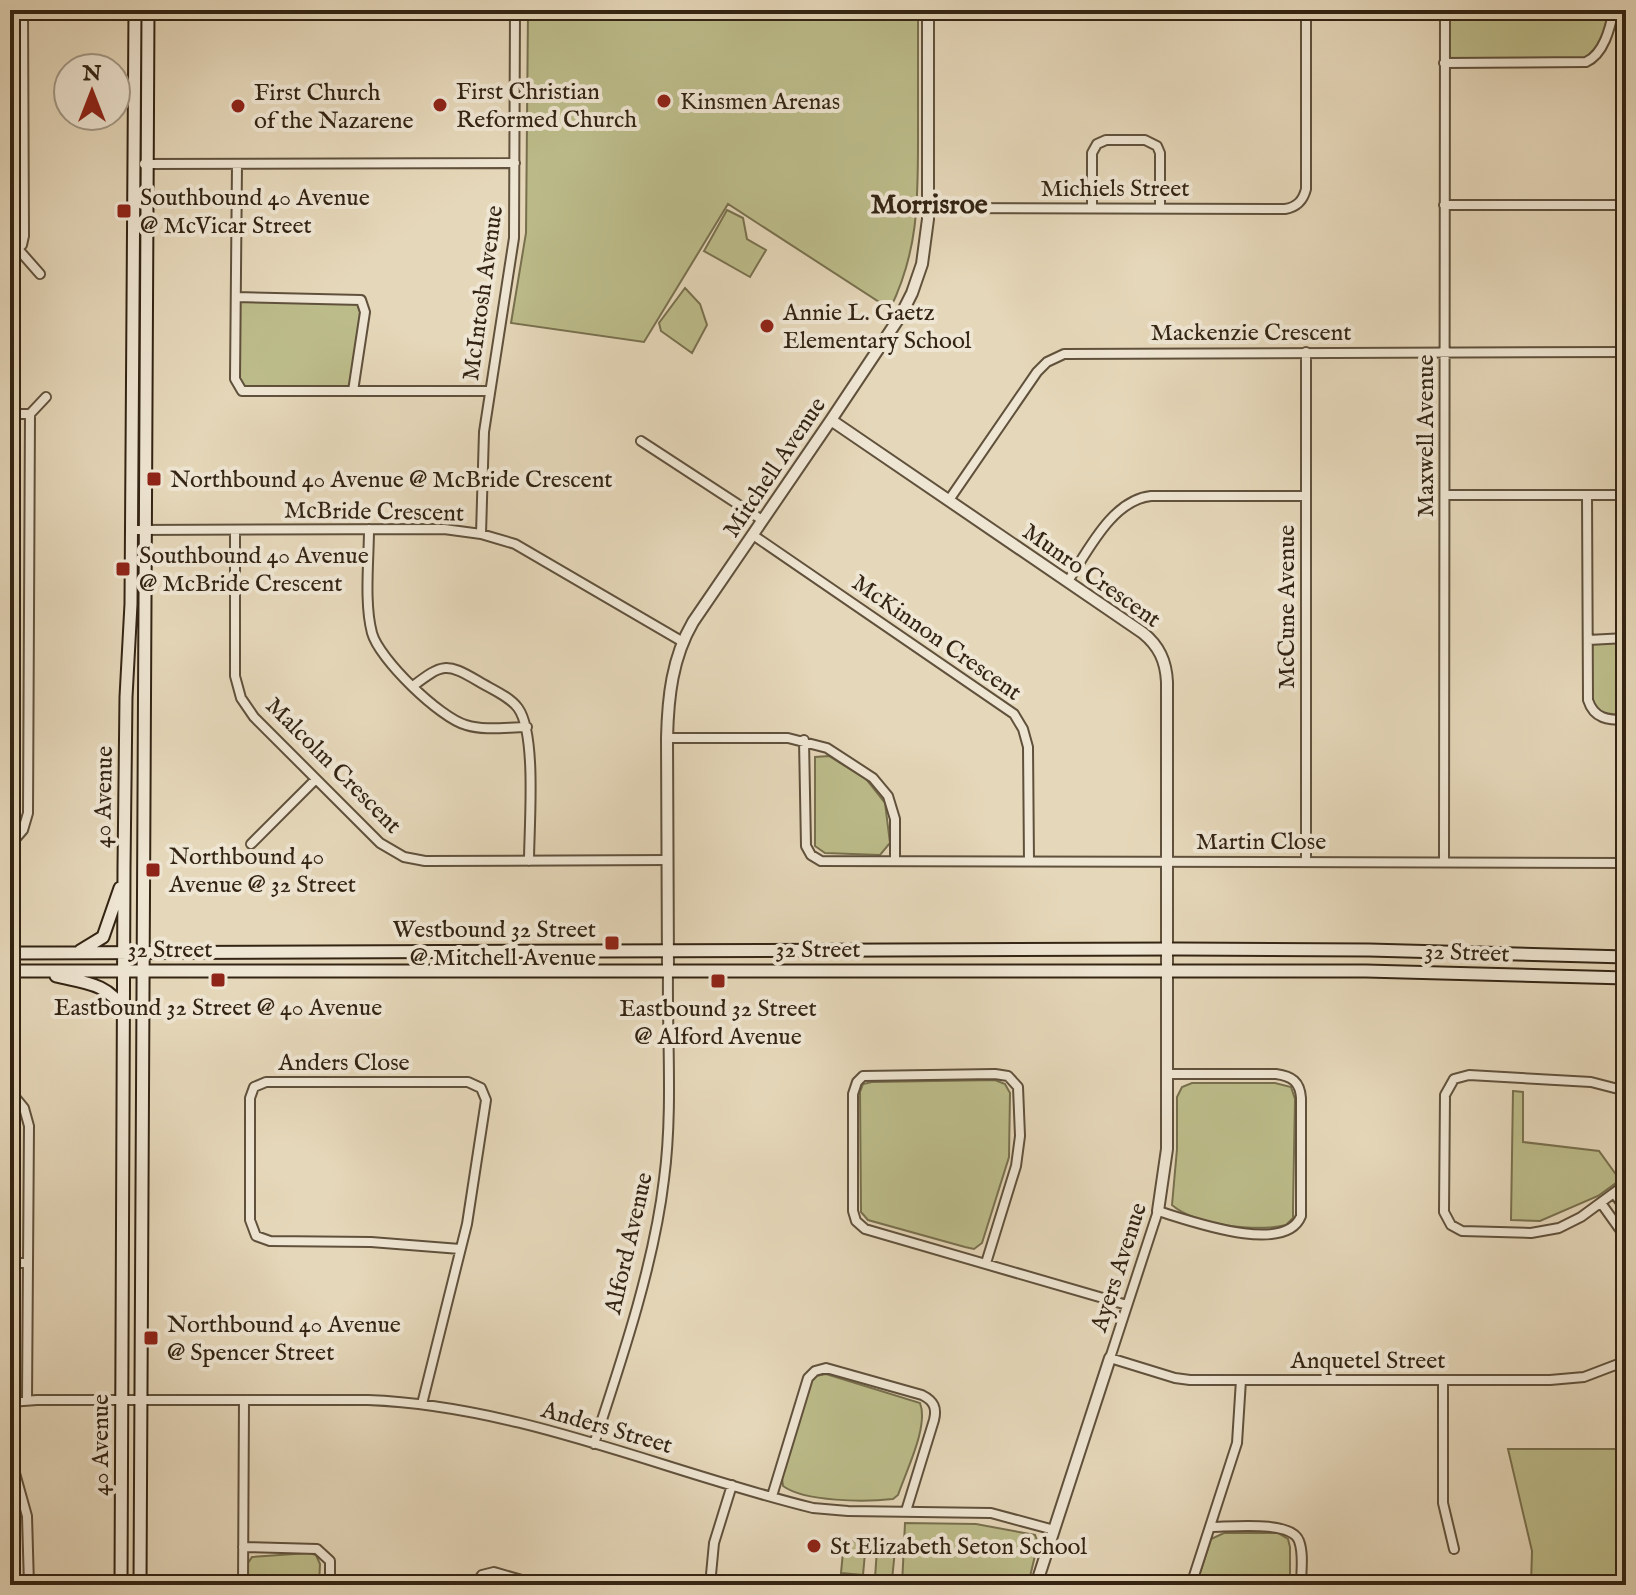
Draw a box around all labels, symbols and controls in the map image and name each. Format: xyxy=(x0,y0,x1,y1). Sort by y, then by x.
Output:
north arrow xyxy=(52,52,132,132)
text: N xyxy=(81,60,102,88)
place label: First Christian Reformed Church xyxy=(456,77,637,136)
place label: First Church of the Nazarene xyxy=(254,78,414,137)
place label: Kinsmen Arenas xyxy=(680,87,840,118)
marker: Kinsmen Arenas xyxy=(655,92,673,110)
marker: First Christian Reformed Church xyxy=(431,96,449,114)
marker: First Church of the Nazarene xyxy=(229,97,247,115)
street label: Michiels Street xyxy=(1040,174,1190,205)
place label: Southbound 40 Avenue @ McVicar Street xyxy=(140,183,370,242)
district label: Morrisroe xyxy=(870,188,988,223)
marker: Southbound 40 Avenue @ McVicar Street xyxy=(115,202,133,220)
street label: McIntosh Avenue xyxy=(456,204,511,383)
place label: Annie L. Gaetz Elementary School xyxy=(782,298,972,357)
marker: Annie L. Gaetz Elementary School xyxy=(758,317,776,335)
street label: Mackenzie Crescent xyxy=(1151,318,1352,349)
street label: Maxwell Avenue xyxy=(1411,354,1442,518)
street label: Mitchell Avenue xyxy=(717,392,834,544)
place label: Northbound 40 Avenue @ McBride Crescent xyxy=(170,465,613,496)
marker: Northbound 40 Avenue @ McBride Crescent xyxy=(145,470,163,488)
street label: McBride Crescent xyxy=(284,495,464,530)
street label: Munro Crescent xyxy=(1016,517,1166,635)
street label: McCune Avenue xyxy=(1272,525,1303,689)
place label: Southbound 40 Avenue @ McBride Crescent xyxy=(139,541,369,600)
marker: Southbound 40 Avenue @ McBride Crescent xyxy=(114,560,132,578)
street label: McKinnon Crescent xyxy=(845,568,1027,708)
street label: Malcolm Crescent xyxy=(258,691,408,841)
street label: 40 Avenue xyxy=(88,746,121,848)
street label: Martin Close xyxy=(1196,827,1326,858)
place label: Northbound 40 Avenue @ 32 Street xyxy=(168,842,356,901)
marker: Northbound 40 Avenue @ 32 Street xyxy=(144,861,162,879)
place label: Westbound 32 Street @ Mitchell Avenue xyxy=(393,915,596,974)
marker: Westbound 32 Street @ Mitchell Avenue xyxy=(603,934,621,952)
street label: 32 Street xyxy=(127,935,213,966)
street label: 32 Street xyxy=(775,935,861,966)
street label: 32 Street xyxy=(1424,937,1510,970)
marker: Eastbound 32 Street @ 40 Avenue xyxy=(209,971,227,989)
marker: Eastbound 32 Street @ Alford Avenue xyxy=(709,972,727,990)
place label: Eastbound 32 Street @ 40 Avenue xyxy=(54,993,382,1024)
place label: Eastbound 32 Street @ Alford Avenue xyxy=(619,994,817,1053)
street label: Anders Close xyxy=(277,1048,410,1079)
street label: Alford Avenue xyxy=(598,1169,661,1318)
street label: Ayers Avenue xyxy=(1084,1199,1155,1337)
place label: Northbound 40 Avenue @ Spencer Street xyxy=(167,1310,401,1369)
marker: Northbound 40 Avenue @ Spencer Street xyxy=(142,1329,160,1347)
street label: Anquetel Street xyxy=(1289,1346,1446,1377)
street label: 40 Avenue xyxy=(86,1394,117,1496)
street label: Anders Street xyxy=(536,1395,676,1462)
place label: St Elizabeth Seton School xyxy=(830,1532,1087,1563)
marker: St Elizabeth Seton School xyxy=(805,1537,823,1555)

